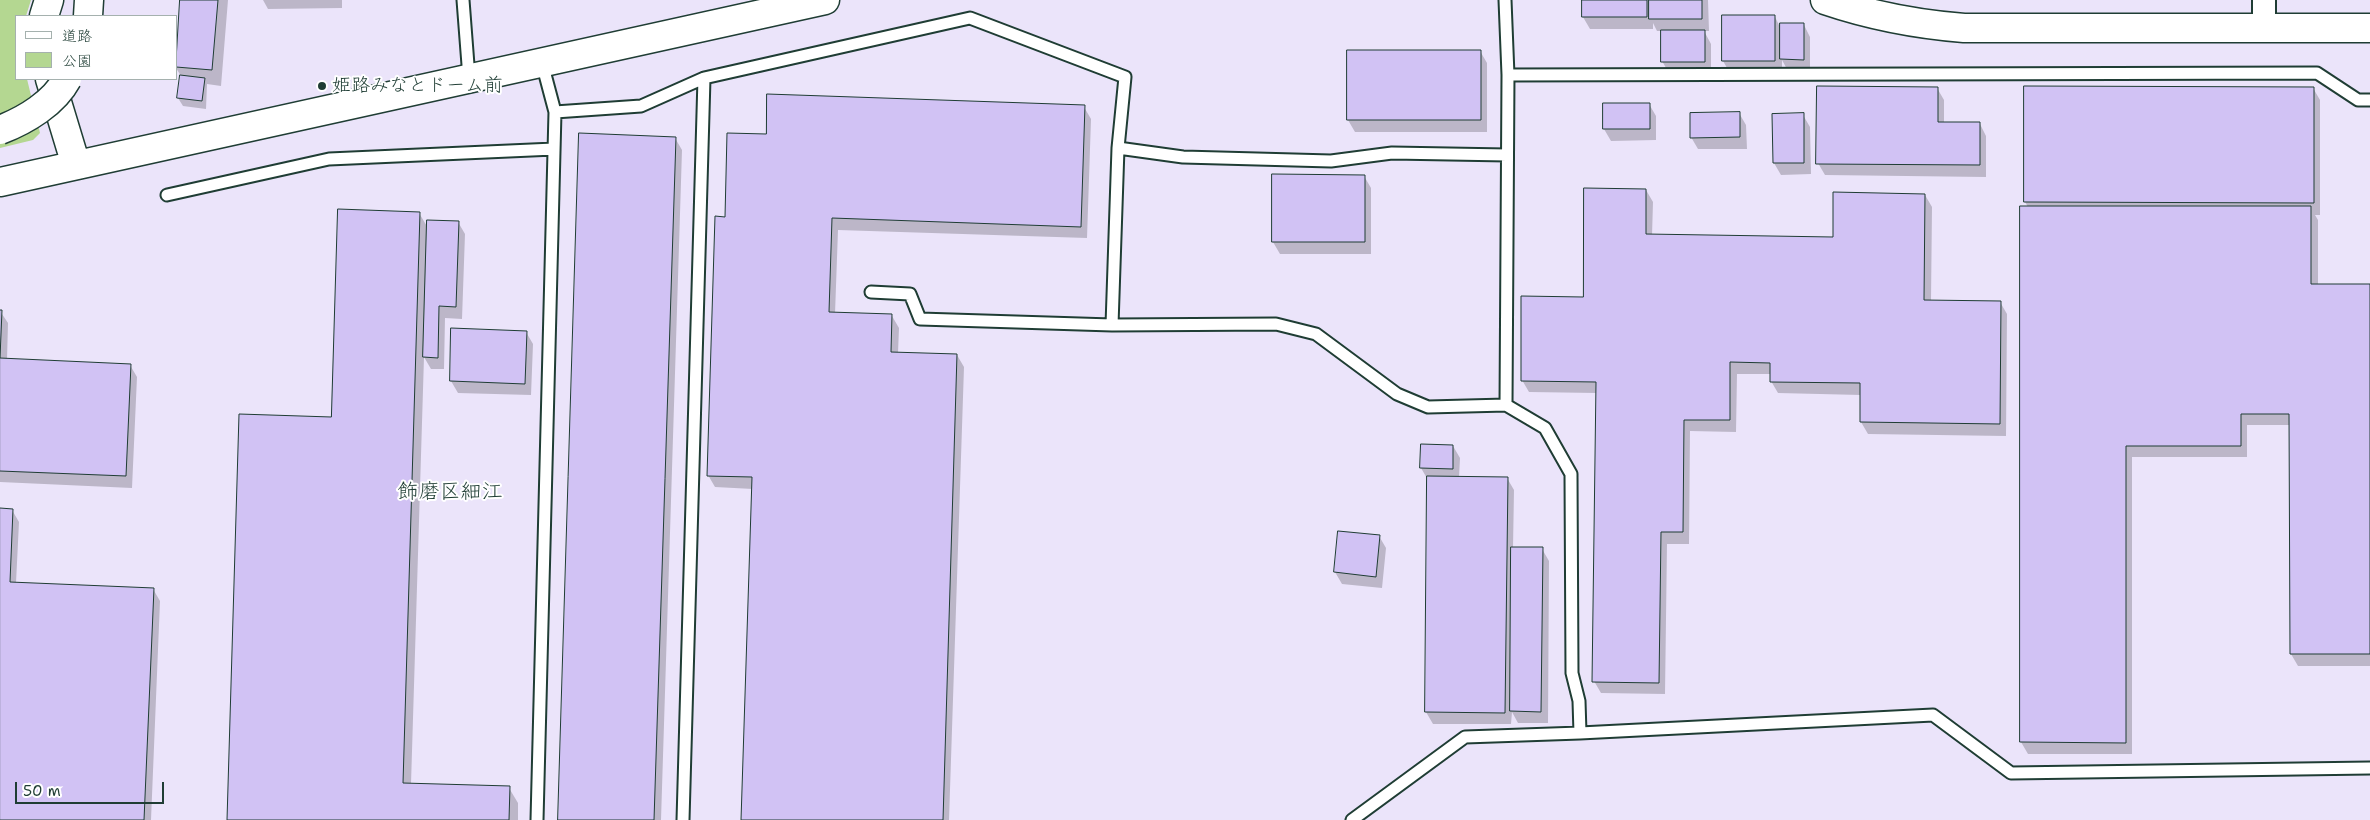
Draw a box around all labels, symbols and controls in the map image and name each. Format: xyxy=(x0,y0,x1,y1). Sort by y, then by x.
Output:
legend xyxy=(15,15,178,80)
text: 道路 xyxy=(62,26,92,46)
text: 公園 xyxy=(62,51,92,71)
place label: 姫路みなとドーム前 xyxy=(332,75,503,97)
marker: 姫路みなとドーム前 xyxy=(316,80,328,92)
district label: 飾磨区細江 xyxy=(398,480,502,506)
scale bar xyxy=(18,772,166,804)
text: 50 m xyxy=(23,781,61,801)

